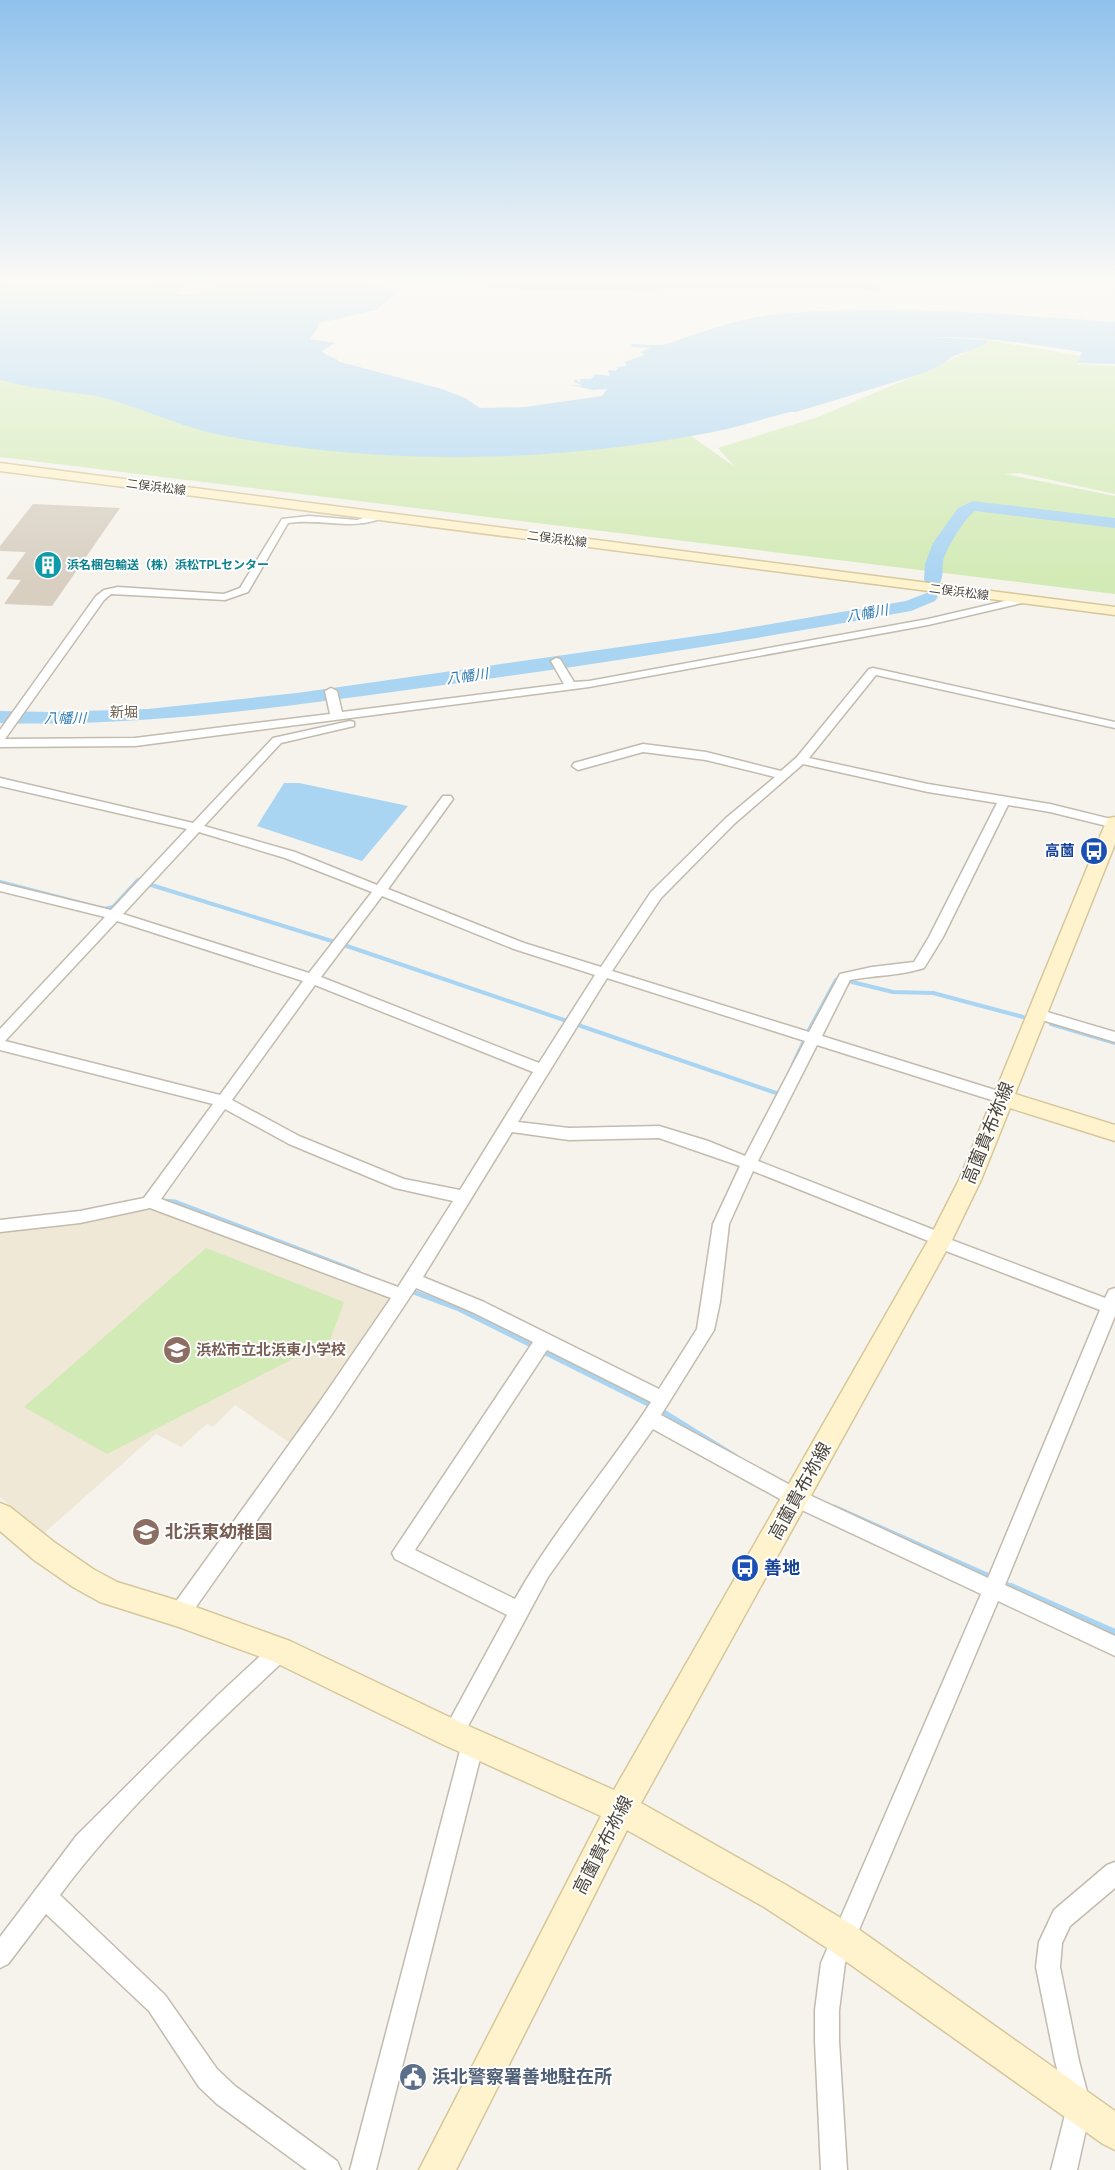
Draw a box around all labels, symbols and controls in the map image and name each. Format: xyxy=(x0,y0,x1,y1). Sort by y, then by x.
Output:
street label: 二俣浜松線 xyxy=(125,476,187,498)
street label: 二俣浜松線 xyxy=(526,528,588,550)
building icon: 浜名梱包輸送（株）浜松TPLセンター xyxy=(33,550,63,580)
place label: 浜名梱包輸送（株）浜松TPLセンター xyxy=(67,558,269,572)
street label: 二俣浜松線 xyxy=(928,581,990,603)
water label: 八幡川 xyxy=(845,601,891,625)
water label: 八幡川 xyxy=(445,665,491,687)
district label: 新堀 xyxy=(110,704,138,720)
water label: 八幡川 xyxy=(44,710,88,726)
bus stop icon: 高薗 xyxy=(1079,836,1109,866)
place label: 高薗 xyxy=(1045,842,1075,860)
street label: 高薗貴布祢線 xyxy=(958,1079,1018,1187)
school or university icon: 浜松市立北浜東小学校 xyxy=(162,1335,192,1365)
place label: 浜松市立北浜東小学校 xyxy=(196,1341,346,1359)
street label: 高薗貴布祢線 xyxy=(764,1438,835,1543)
school or university icon: 北浜東幼稚園 xyxy=(131,1517,161,1547)
place label: 北浜東幼稚園 xyxy=(165,1521,273,1542)
bus stop icon: 善地 xyxy=(730,1553,760,1583)
place label: 善地 xyxy=(764,1557,800,1578)
street label: 高薗貴布祢線 xyxy=(569,1792,636,1898)
public building icon: 浜北警察署善地駐在所 xyxy=(398,2062,428,2092)
place label: 浜北警察署善地駐在所 xyxy=(432,2066,612,2087)

